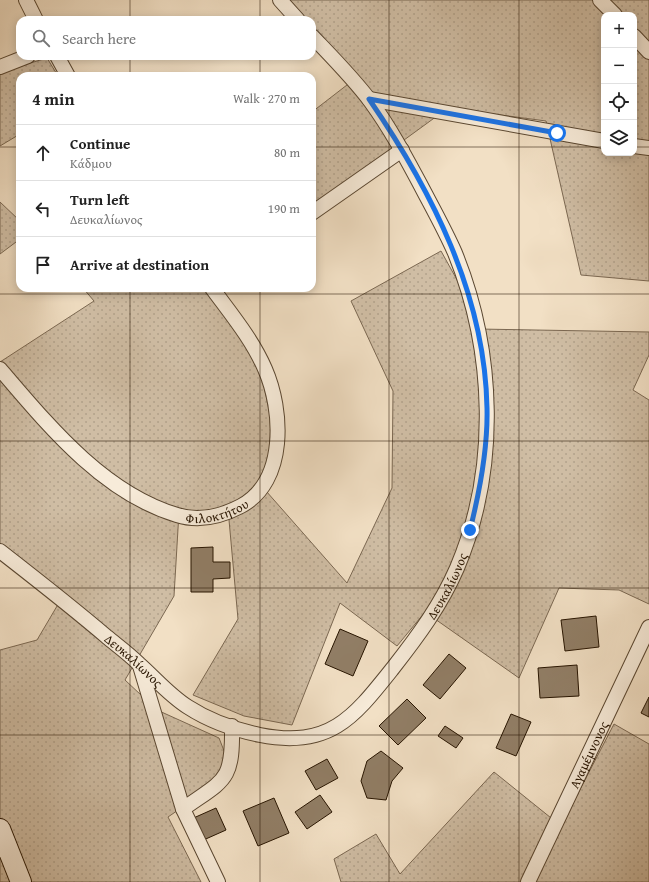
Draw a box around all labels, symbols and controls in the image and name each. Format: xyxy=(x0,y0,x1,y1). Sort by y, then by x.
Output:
map controls xyxy=(601,12,637,156)
button: + xyxy=(601,12,637,48)
search box xyxy=(16,16,316,60)
icon: search xyxy=(30,27,52,49)
text: Search here xyxy=(62,28,136,49)
button: − xyxy=(601,48,637,84)
button: locate xyxy=(601,84,637,120)
text: 4 min xyxy=(32,86,74,111)
text: Walk · 270 m xyxy=(233,89,300,108)
button: layers xyxy=(601,120,637,156)
route start xyxy=(548,124,566,142)
text: Continue xyxy=(70,133,131,154)
icon: ahead xyxy=(32,142,54,164)
text: 80 m xyxy=(274,143,300,162)
text: Κάδμου xyxy=(70,154,112,173)
text: Turn left xyxy=(70,189,129,210)
icon: left xyxy=(32,198,54,220)
text: 190 m xyxy=(268,199,300,218)
text: Δευκαλίωνος xyxy=(70,210,142,229)
icon: arrive xyxy=(32,254,54,276)
text: Arrive at destination xyxy=(70,254,209,275)
street label: Φιλοκτήτου xyxy=(185,494,252,528)
route end xyxy=(461,521,479,539)
street label: Δευκαλίωνος xyxy=(422,549,472,623)
street label: Δευκαλίωνος xyxy=(101,629,168,692)
street label: Αγαμέμνονος xyxy=(564,717,613,791)

